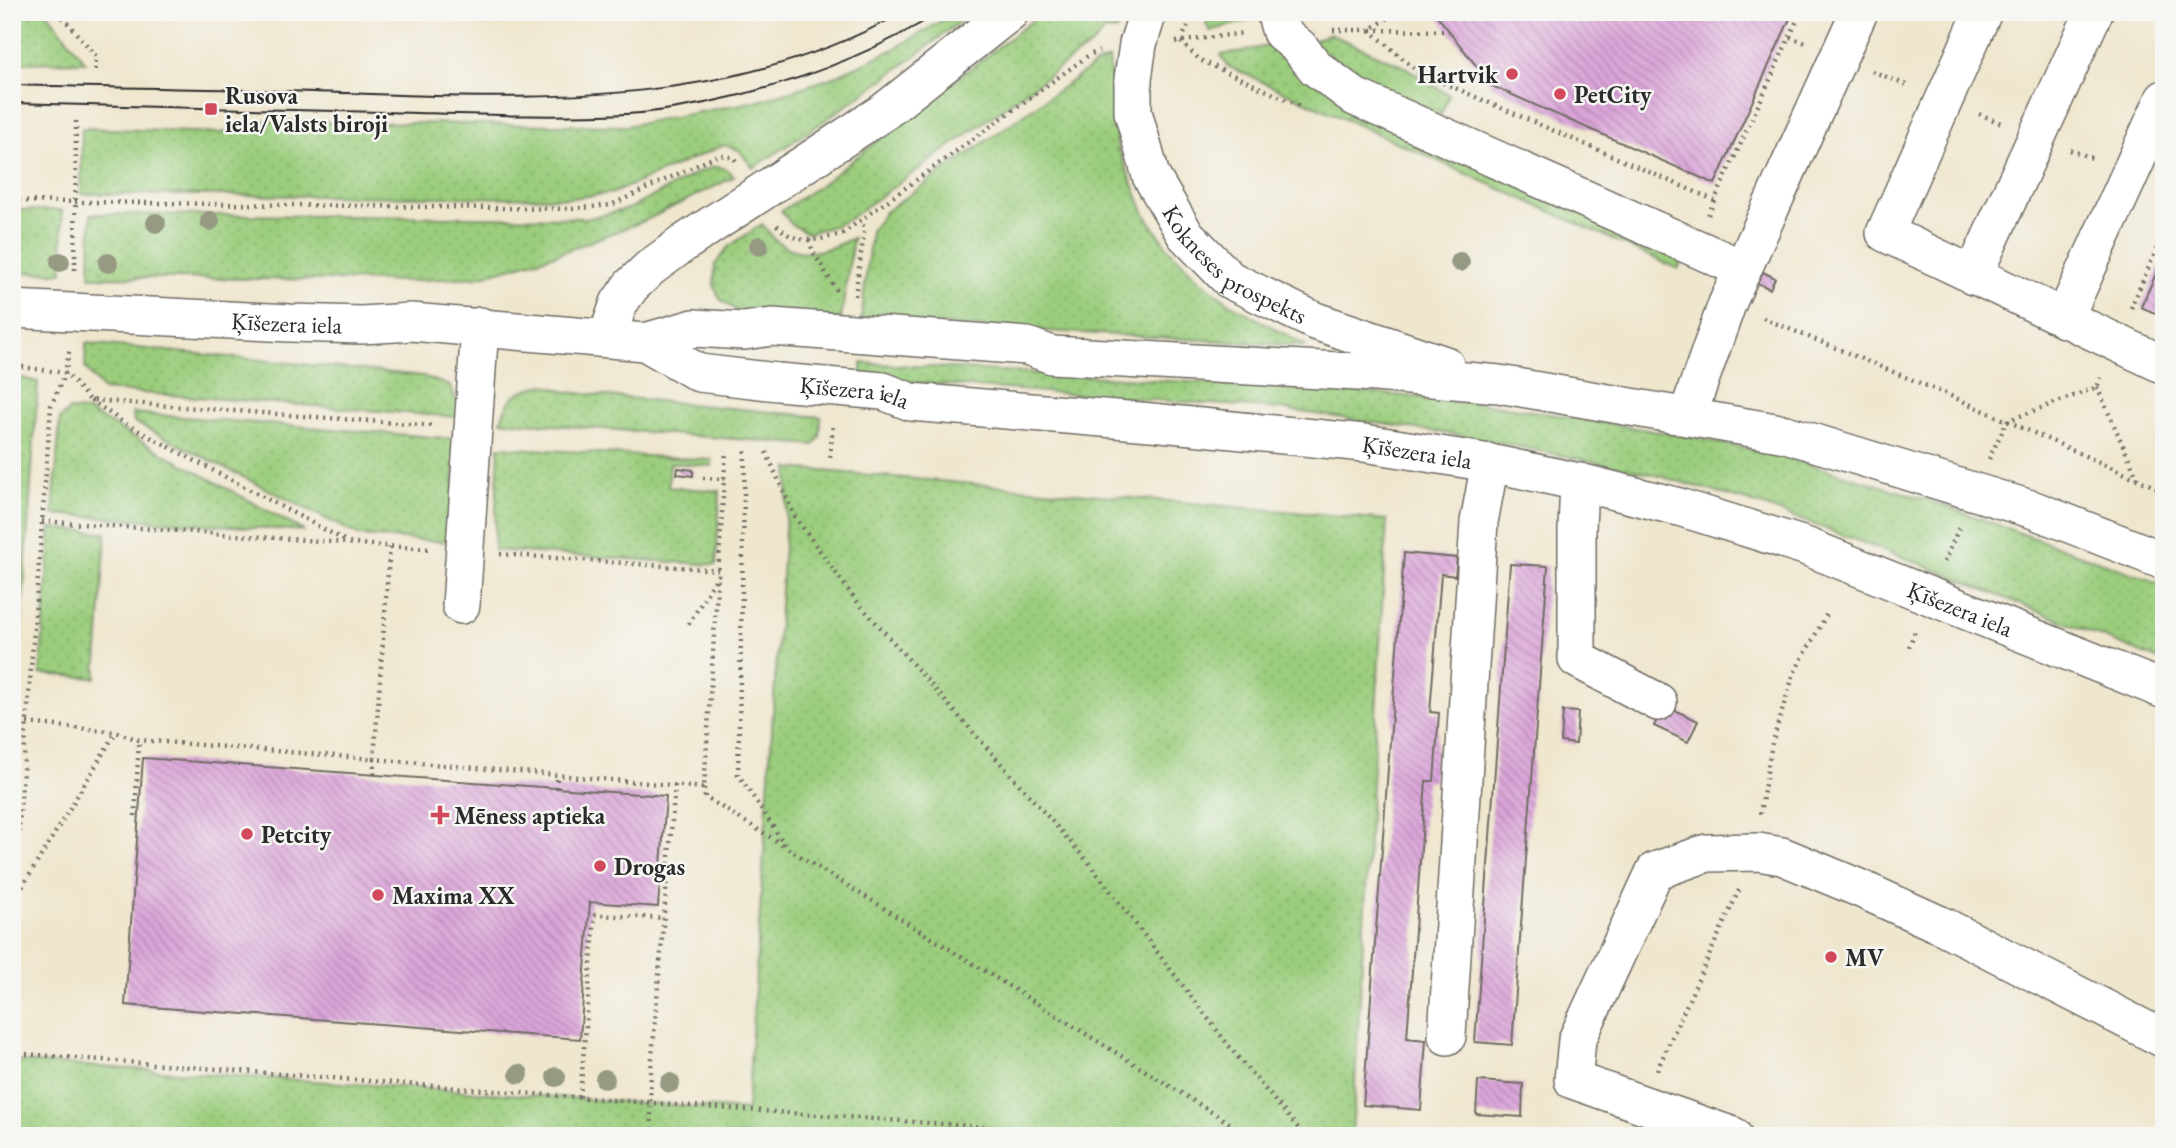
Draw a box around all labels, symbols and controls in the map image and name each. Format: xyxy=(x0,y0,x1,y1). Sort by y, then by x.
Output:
place label: Hartvik xyxy=(1418,59,1499,90)
marker: Hartvik xyxy=(1504,66,1520,82)
place label: PetCity xyxy=(1574,79,1652,111)
place label: Rusova iela/Valsts biroji xyxy=(225,80,388,140)
marker: PetCity xyxy=(1552,86,1568,102)
marker: Rusova iela/Valsts biroji xyxy=(203,101,219,117)
street label: Kokneses prospekts xyxy=(1156,199,1312,330)
street label: Ķīšezera iela xyxy=(231,305,343,340)
street label: Ķīšezera iela xyxy=(798,368,914,416)
street label: Ķīšezera iela xyxy=(1360,427,1475,476)
street label: Ķīšezera iela xyxy=(1903,573,2018,643)
place label: Mēness aptieka xyxy=(454,800,606,831)
marker: Mēness aptieka xyxy=(432,807,448,823)
place label: Petcity xyxy=(261,819,332,851)
marker: Petcity xyxy=(239,826,255,842)
place label: Drogas xyxy=(614,851,685,883)
marker: Drogas xyxy=(592,858,608,874)
place label: Maxima XX xyxy=(392,880,515,911)
marker: Maxima XX xyxy=(370,887,386,903)
place label: MV xyxy=(1845,942,1885,973)
marker: MV xyxy=(1823,949,1839,965)

